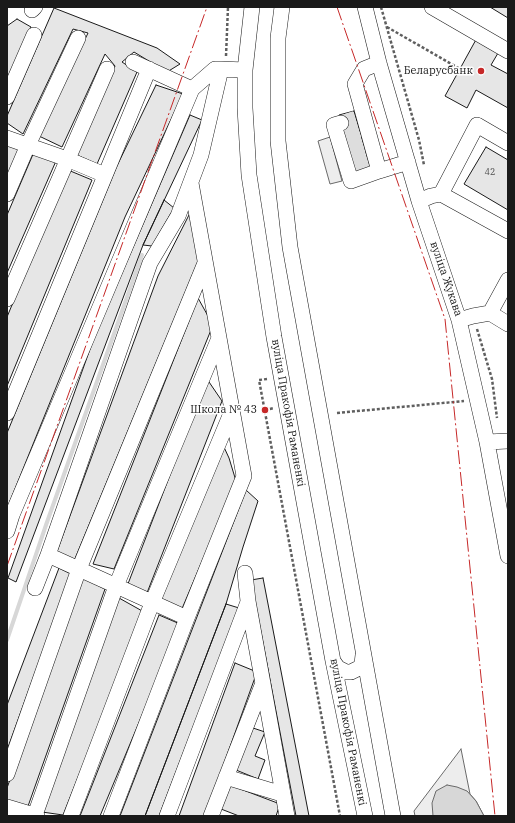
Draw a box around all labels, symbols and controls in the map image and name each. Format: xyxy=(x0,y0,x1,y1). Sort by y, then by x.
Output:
place label: Беларусбанк xyxy=(404,64,473,78)
marker: Беларусбанк xyxy=(476,66,486,76)
house number: 42 xyxy=(485,167,495,177)
street label: вуліца Жукава xyxy=(427,240,465,318)
street label: вуліца Пракофія Раманенкі xyxy=(269,338,307,488)
place label: Школа № 43 xyxy=(190,403,257,417)
marker: Школа № 43 xyxy=(260,405,270,415)
street label: вуліца Пракофія Раманенкі xyxy=(327,657,369,807)

